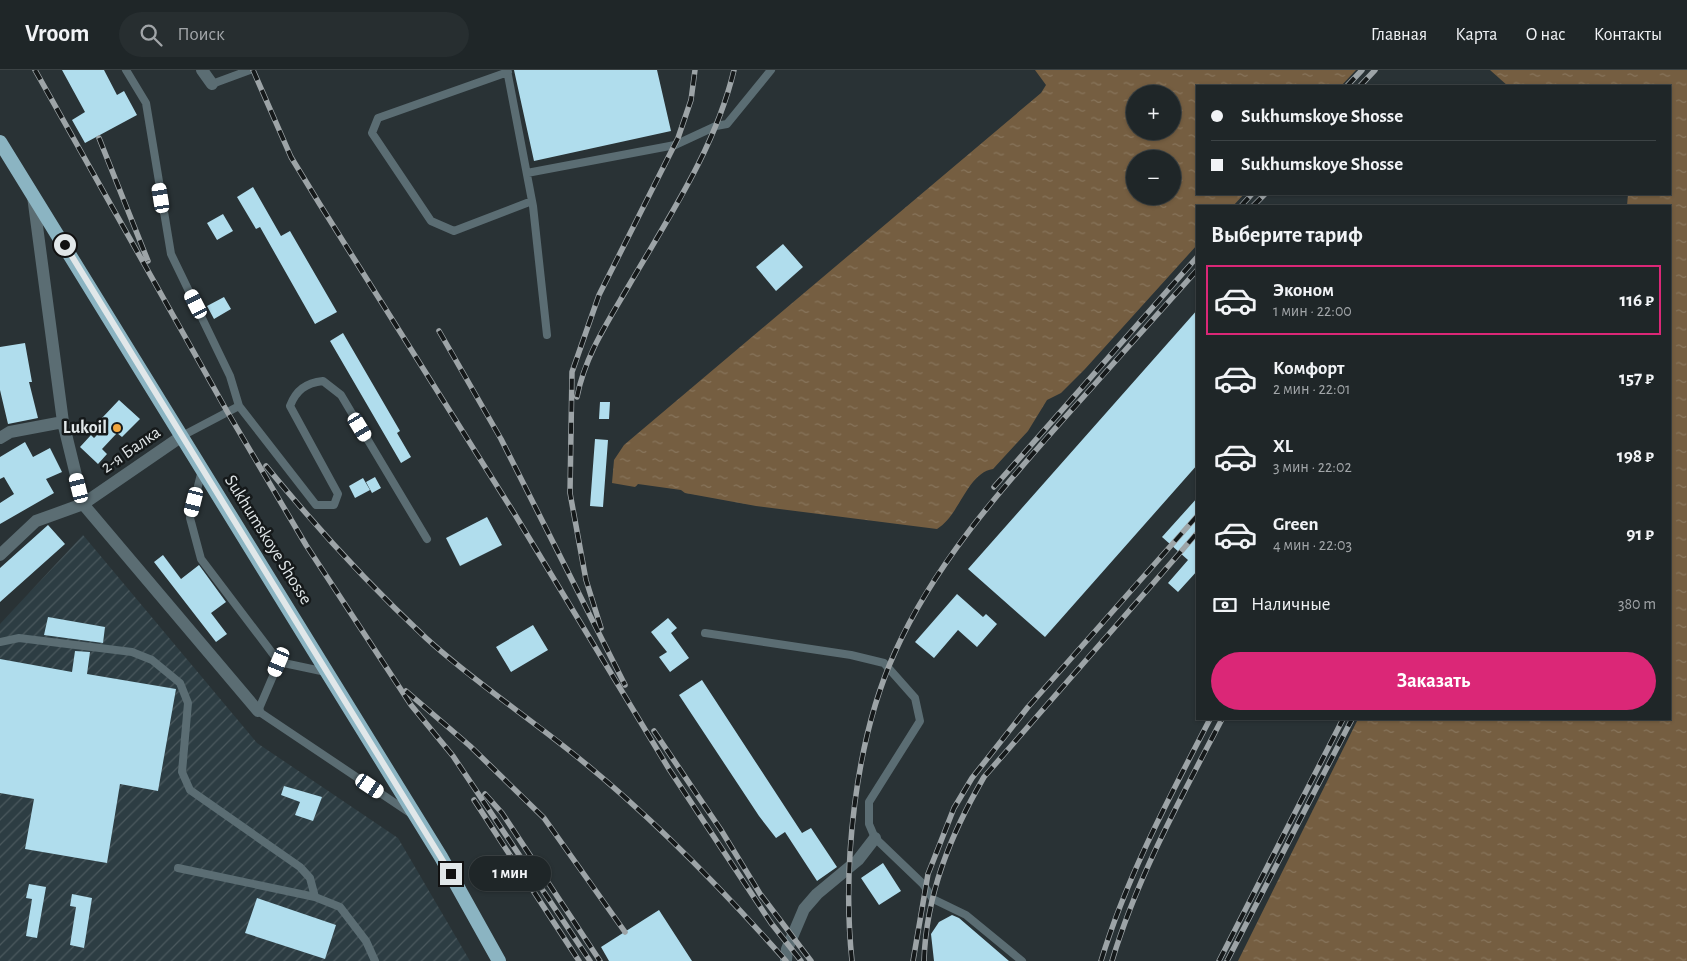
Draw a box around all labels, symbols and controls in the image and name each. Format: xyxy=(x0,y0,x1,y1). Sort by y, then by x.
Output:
search box xyxy=(119,12,469,57)
icon: search xyxy=(137,21,165,49)
text: Vroom xyxy=(25,22,89,46)
text: Поиск xyxy=(177,25,225,44)
text: Главная xyxy=(1371,26,1427,44)
text: Карта xyxy=(1455,26,1497,44)
text: О нас xyxy=(1525,26,1566,44)
text: Контакты xyxy=(1594,26,1662,44)
map controls xyxy=(1126,85,1181,205)
button: + xyxy=(1126,85,1181,140)
text: Sukhumskoye Shosse xyxy=(1241,107,1403,126)
button: − xyxy=(1126,150,1181,205)
text: Sukhumskoye Shosse xyxy=(1241,155,1403,174)
car xyxy=(151,182,170,214)
text: Выберите тариф xyxy=(1211,224,1363,246)
route start xyxy=(54,234,76,256)
icon: car xyxy=(1213,278,1258,323)
text: Эконом xyxy=(1273,281,1334,300)
car xyxy=(182,287,209,321)
text: 116 ₽ xyxy=(1619,291,1654,310)
text: 1 мин · 22:00 xyxy=(1273,303,1352,319)
icon: car xyxy=(1213,356,1258,401)
text: Комфорт xyxy=(1273,359,1344,378)
text: 157 ₽ xyxy=(1619,369,1654,388)
text: 2 мин · 22:01 xyxy=(1273,381,1351,397)
car xyxy=(345,410,374,444)
place label: Lukoil xyxy=(63,419,107,437)
marker: Lukoil xyxy=(111,422,123,434)
street label: 2-я Балка xyxy=(98,423,164,477)
icon: car xyxy=(1213,434,1258,479)
text: XL xyxy=(1273,437,1293,456)
text: 198 ₽ xyxy=(1617,447,1654,466)
text: 3 мин · 22:02 xyxy=(1273,459,1352,475)
car xyxy=(68,472,89,504)
street label: Sukhumskoye Shosse xyxy=(221,472,315,608)
car xyxy=(183,486,204,518)
icon: car xyxy=(1213,512,1258,557)
text: Green xyxy=(1273,515,1319,534)
text: 91 ₽ xyxy=(1626,525,1654,544)
text: 4 мин · 22:03 xyxy=(1273,537,1352,553)
icon: cash xyxy=(1211,591,1239,619)
text: Наличные xyxy=(1251,595,1331,614)
text: 380 m xyxy=(1618,596,1656,612)
car xyxy=(266,645,291,679)
button: Заказать xyxy=(1211,652,1656,710)
car xyxy=(353,771,386,801)
callout: 1 мин xyxy=(468,856,551,892)
route end xyxy=(440,863,462,885)
text: 1 мин xyxy=(492,865,528,881)

